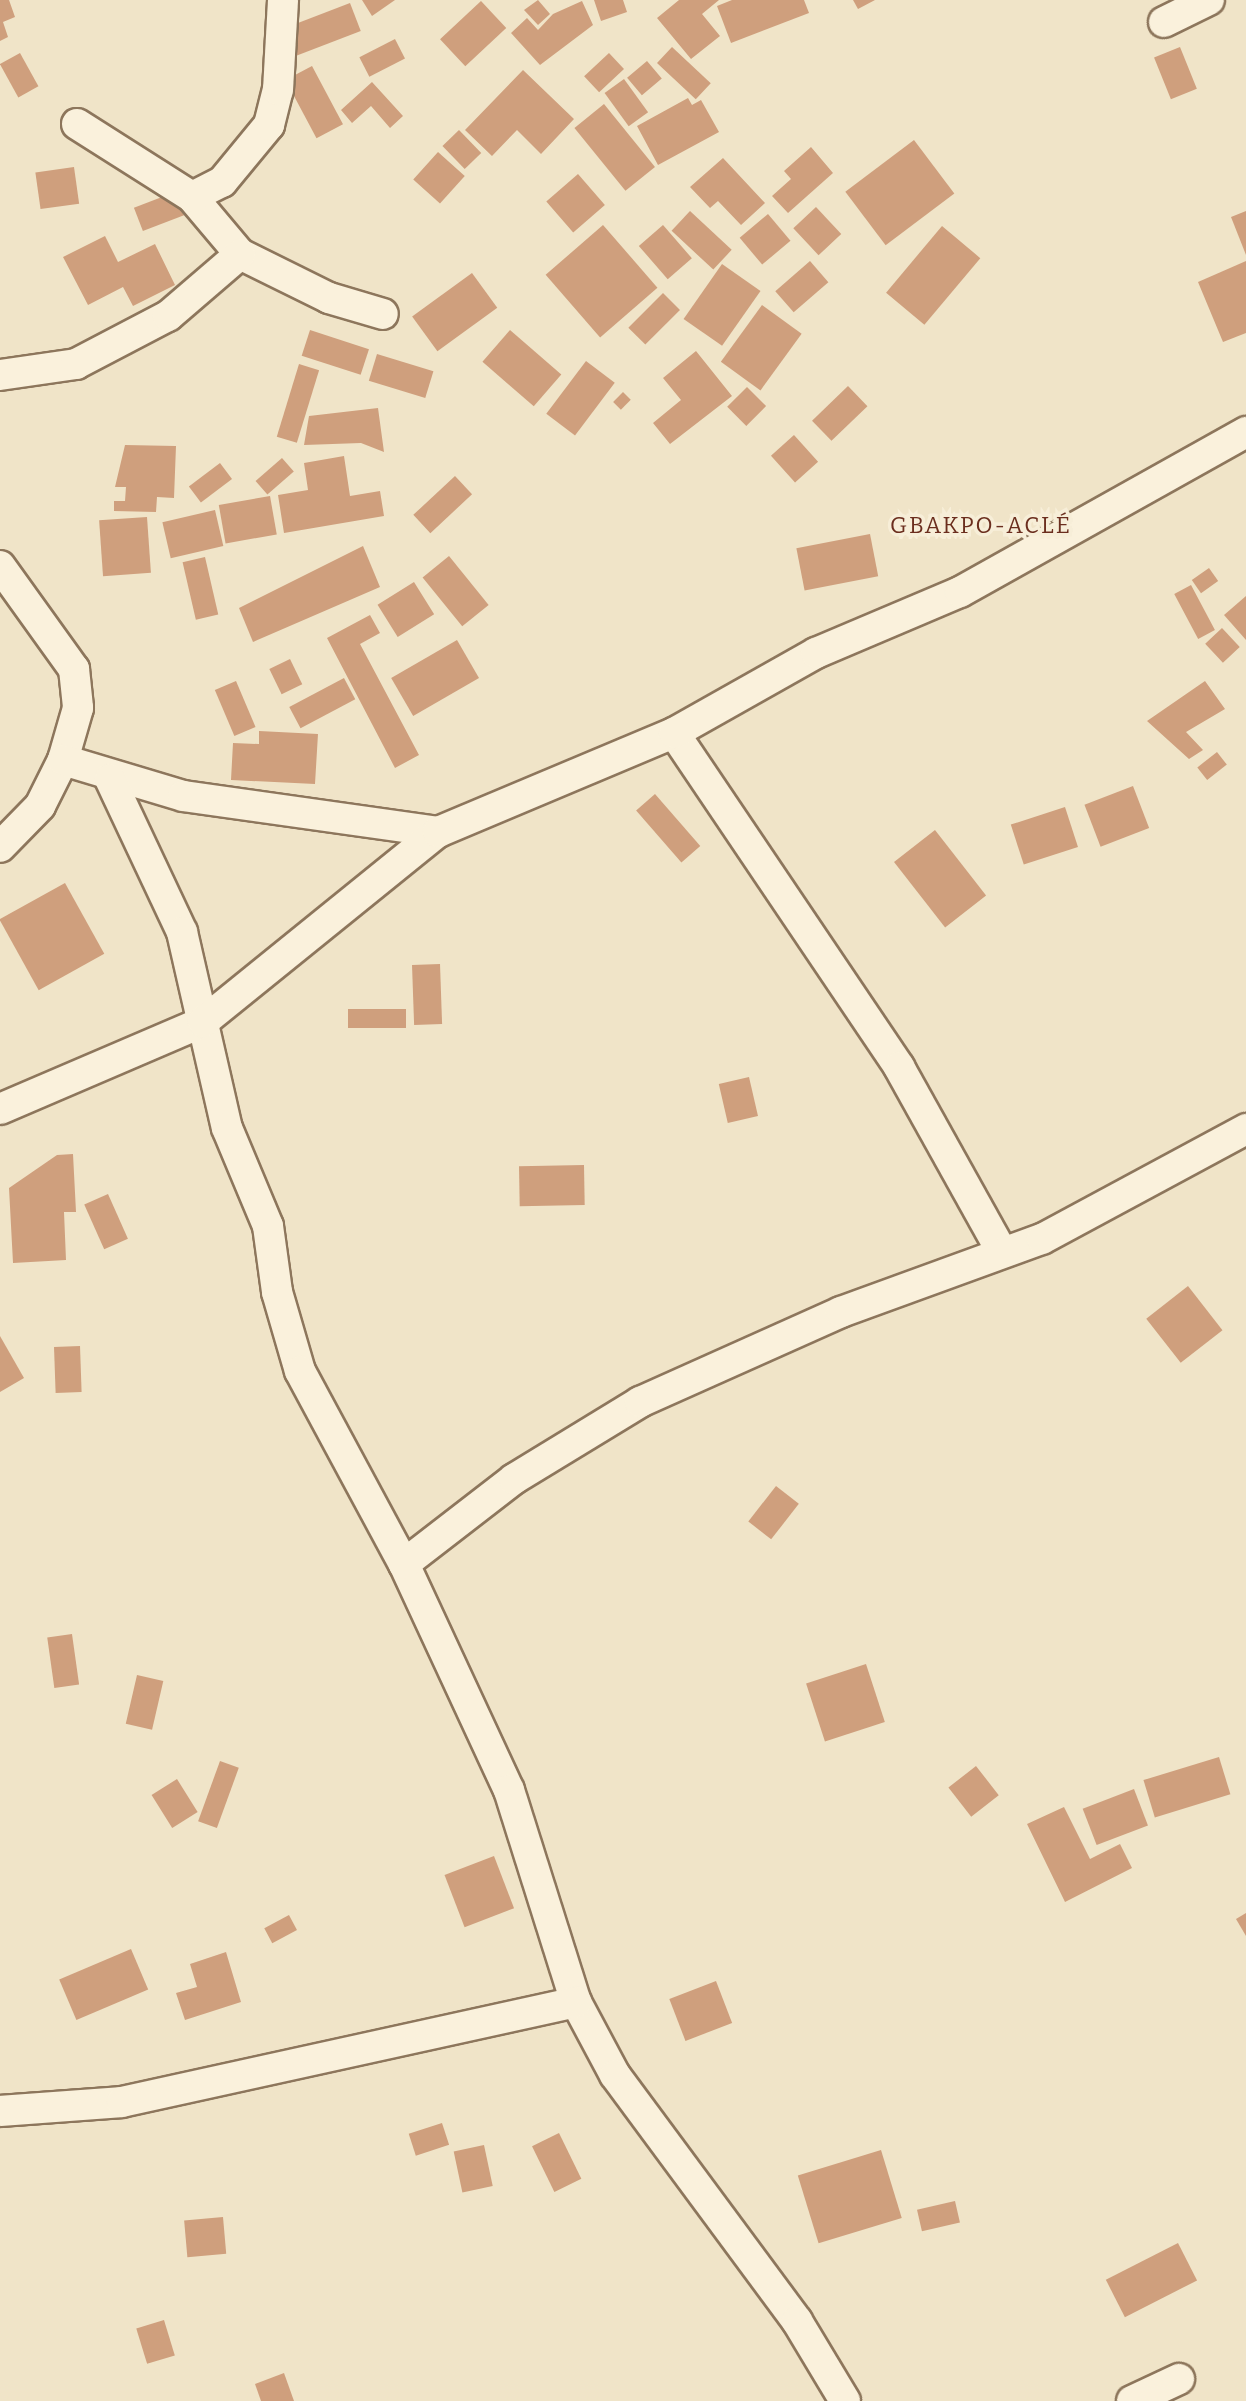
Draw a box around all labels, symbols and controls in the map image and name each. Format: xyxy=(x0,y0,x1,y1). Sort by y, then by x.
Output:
district label: GBAKPO-ACLÉ xyxy=(891,511,1071,539)

